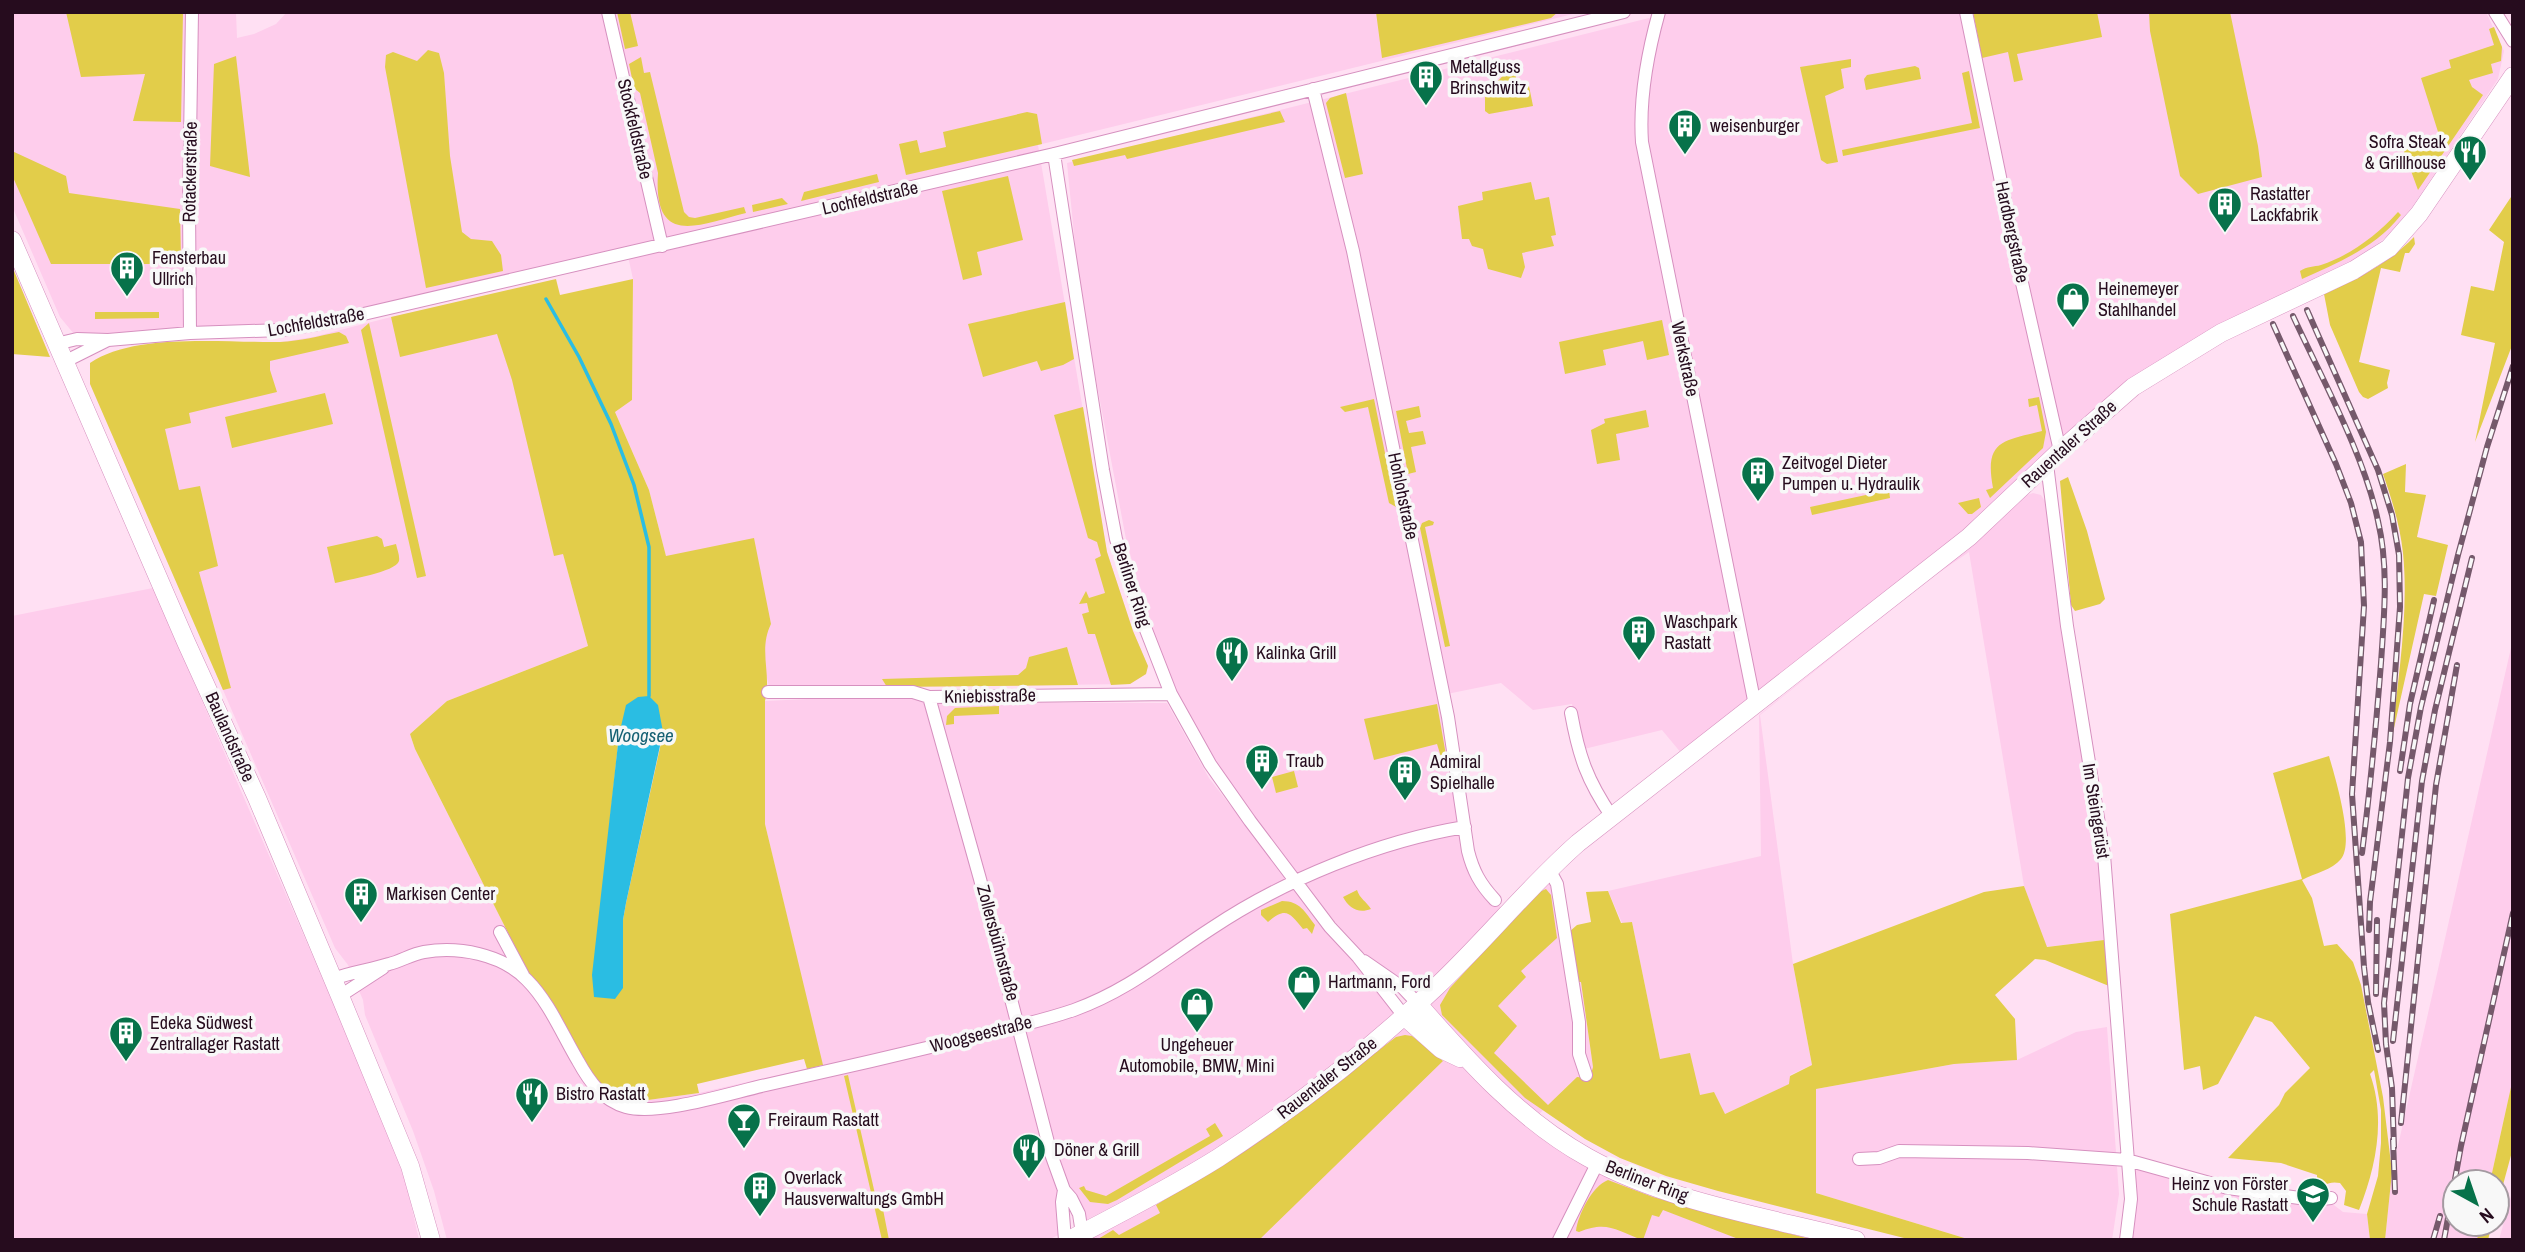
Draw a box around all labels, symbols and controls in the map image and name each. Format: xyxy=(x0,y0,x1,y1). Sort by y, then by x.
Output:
place label: Metallguss Brinschwitz xyxy=(1450,54,1526,100)
building icon: Metallguss Brinschwitz xyxy=(1407,58,1445,107)
street label: Stockfeldstraße xyxy=(612,76,659,182)
building icon: weisenburger xyxy=(1666,107,1704,156)
place label: weisenburger xyxy=(1710,113,1800,138)
street label: Rotackerstraße xyxy=(176,121,203,223)
place label: Sofra Steak & Grillhouse xyxy=(2365,129,2447,175)
restaurant icon: Sofra Steak & Grillhouse xyxy=(2451,133,2489,182)
street label: Lochfeldstraße xyxy=(820,174,920,221)
street label: Hardbergstraße xyxy=(1990,179,2035,285)
place label: Rastatter Lackfabrik xyxy=(2250,181,2319,227)
building icon: Rastatter Lackfabrik xyxy=(2206,185,2244,234)
place label: Fensterbau Ullrich xyxy=(152,245,226,291)
building icon: Fensterbau Ullrich xyxy=(108,249,146,298)
place label: Heinemeyer Stahlhandel xyxy=(2098,276,2178,322)
shop icon: Heinemeyer Stahlhandel xyxy=(2054,280,2092,329)
street label: Lochfeldstraße xyxy=(266,301,366,342)
street label: Werkstraße xyxy=(1665,319,1706,399)
street label: Rauentaler Straße xyxy=(2015,394,2122,493)
street label: Hohlohstraße xyxy=(1382,450,1425,542)
place label: Zeitvogel Dieter Pumpen u. Hydraulik xyxy=(1782,450,1920,496)
building icon: Zeitvogel Dieter Pumpen u. Hydraulik xyxy=(1739,454,1777,503)
street label: Berliner Ring xyxy=(1107,540,1158,631)
place label: Waschpark Rastatt xyxy=(1664,609,1738,655)
building icon: Waschpark Rastatt xyxy=(1620,613,1658,662)
restaurant icon: Kalinka Grill xyxy=(1213,634,1251,683)
place label: Kalinka Grill xyxy=(1256,640,1336,665)
street label: Kniebisstraße xyxy=(944,682,1036,709)
street label: Baulandstraße xyxy=(200,688,261,786)
water label: Woogsee xyxy=(608,722,674,748)
building icon: Traub xyxy=(1243,742,1281,791)
place label: Traub xyxy=(1286,748,1324,773)
place label: Admiral Spielhalle xyxy=(1429,749,1495,795)
building icon: Admiral Spielhalle xyxy=(1386,753,1424,802)
street label: Im Steingerüst xyxy=(2077,762,2116,860)
building icon: Markisen Center xyxy=(342,875,380,924)
place label: Markisen Center xyxy=(386,881,495,906)
street label: Zollersbühnstraße xyxy=(971,882,1026,1004)
shop icon: Hartmann, Ford xyxy=(1285,963,1323,1012)
place label: Hartmann, Ford xyxy=(1328,969,1431,994)
shop icon: Ungeheuer Automobile, BMW, Mini xyxy=(1178,985,1216,1034)
street label: Woogseestraße xyxy=(927,1009,1034,1058)
place label: Edeka Südwest Zentrallager Rastatt xyxy=(150,1010,280,1056)
building icon: Edeka Südwest Zentrallager Rastatt xyxy=(107,1014,145,1063)
street label: Rauentaler Straße xyxy=(1271,1031,1382,1125)
place label: Ungeheuer Automobile, BMW, Mini xyxy=(1118,1032,1275,1078)
restaurant icon: Bistro Rastatt xyxy=(513,1075,551,1124)
place label: Bistro Rastatt xyxy=(556,1081,645,1106)
bar icon: Freiraum Rastatt xyxy=(725,1101,763,1150)
place label: Freiraum Rastatt xyxy=(768,1107,879,1132)
restaurant icon: Döner & Grill xyxy=(1010,1131,1048,1180)
place label: Döner & Grill xyxy=(1054,1137,1139,1162)
street label: Berliner Ring xyxy=(1602,1153,1693,1208)
place label: Overlack Hausverwaltungs GmbH xyxy=(784,1165,944,1211)
north arrow xyxy=(2441,1168,2511,1238)
building icon: Overlack Hausverwaltungs GmbH xyxy=(741,1169,779,1218)
place label: Heinz von Förster Schule Rastatt xyxy=(2171,1171,2288,1217)
school or university icon: Heinz von Förster Schule Rastatt xyxy=(2294,1175,2332,1224)
text: N xyxy=(2474,1202,2500,1230)

